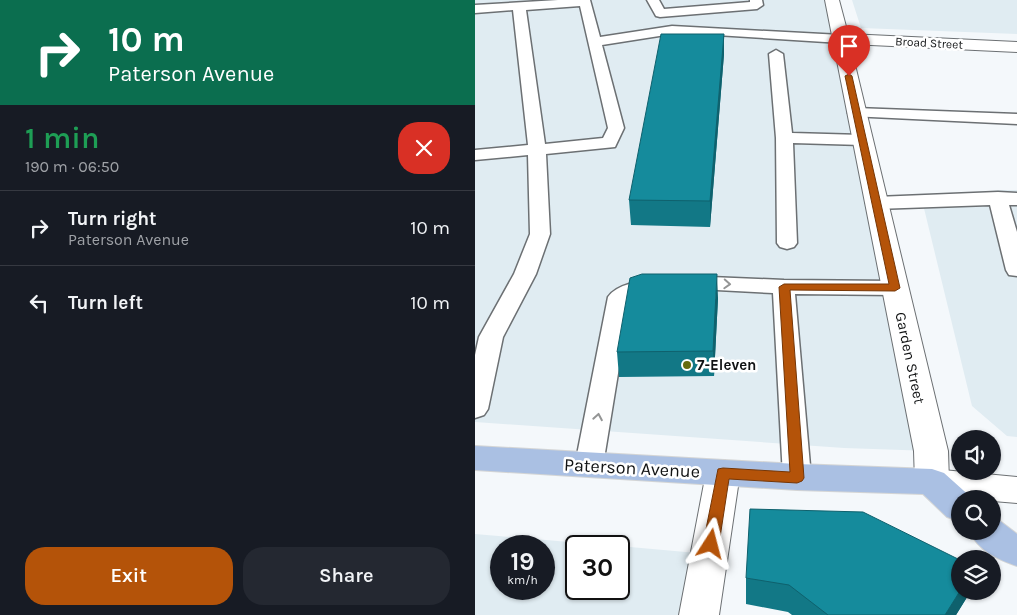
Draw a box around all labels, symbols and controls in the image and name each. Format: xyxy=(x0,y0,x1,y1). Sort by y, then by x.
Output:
text: 10 m xyxy=(108,19,185,60)
icon: right xyxy=(25,20,90,85)
pin xyxy=(828,25,870,76)
icon: arrive xyxy=(835,32,863,60)
street label: Broad Street xyxy=(895,34,964,52)
text: Paterson Avenue xyxy=(108,61,274,87)
text: 1 min xyxy=(25,120,99,156)
button: close xyxy=(398,122,450,174)
text: 190 m · 06:50 xyxy=(25,157,119,176)
text: Turn right xyxy=(68,208,157,230)
icon: right xyxy=(25,214,53,242)
text: 10 m xyxy=(410,217,450,239)
text: Paterson Avenue xyxy=(68,230,189,249)
one-way arrow xyxy=(724,279,732,290)
icon: left xyxy=(25,289,53,317)
text: Turn left xyxy=(68,292,143,314)
text: 10 m xyxy=(410,292,450,314)
street label: Garden Street xyxy=(891,310,929,406)
place label: 7-Eleven xyxy=(697,356,756,374)
marker: 7-Eleven xyxy=(681,359,693,371)
one-way arrow xyxy=(592,413,602,421)
map controls xyxy=(951,430,1001,600)
button: sound xyxy=(951,430,1001,480)
street label: Paterson Avenue xyxy=(563,453,701,483)
button: search xyxy=(951,490,1001,540)
position arrow xyxy=(684,517,736,569)
speed limit sign: 30 xyxy=(565,535,630,600)
button: Exit xyxy=(25,547,233,605)
button: Share xyxy=(243,547,450,605)
text: 19 xyxy=(510,547,535,576)
button: layers xyxy=(951,550,1001,600)
text: km/h xyxy=(507,573,538,587)

